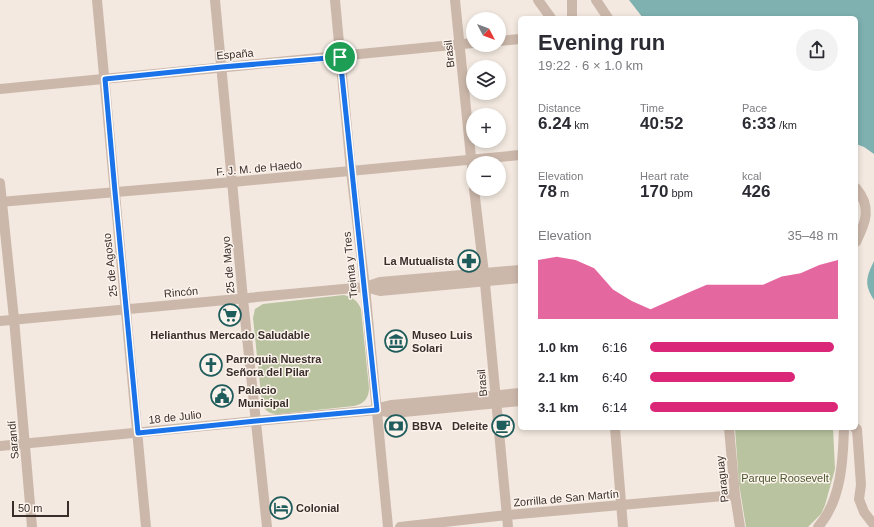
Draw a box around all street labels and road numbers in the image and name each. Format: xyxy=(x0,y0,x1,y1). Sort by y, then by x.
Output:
street label: Brasil xyxy=(442,40,456,68)
street label: España xyxy=(216,46,255,62)
street label: F. J. M. de Haedo xyxy=(216,158,302,178)
street label: Treinta y Tres xyxy=(340,231,359,299)
street label: 25 de Agosto xyxy=(101,232,119,298)
street label: 25 de Mayo xyxy=(220,236,236,294)
street label: Rincón xyxy=(163,285,199,299)
street label: Brasil xyxy=(475,369,489,397)
street label: 18 de Julio xyxy=(148,408,202,426)
street label: Sarandí xyxy=(5,420,21,460)
street label: Paraguay xyxy=(714,454,730,503)
street label: Zorrilla de San Martín xyxy=(513,487,619,509)

